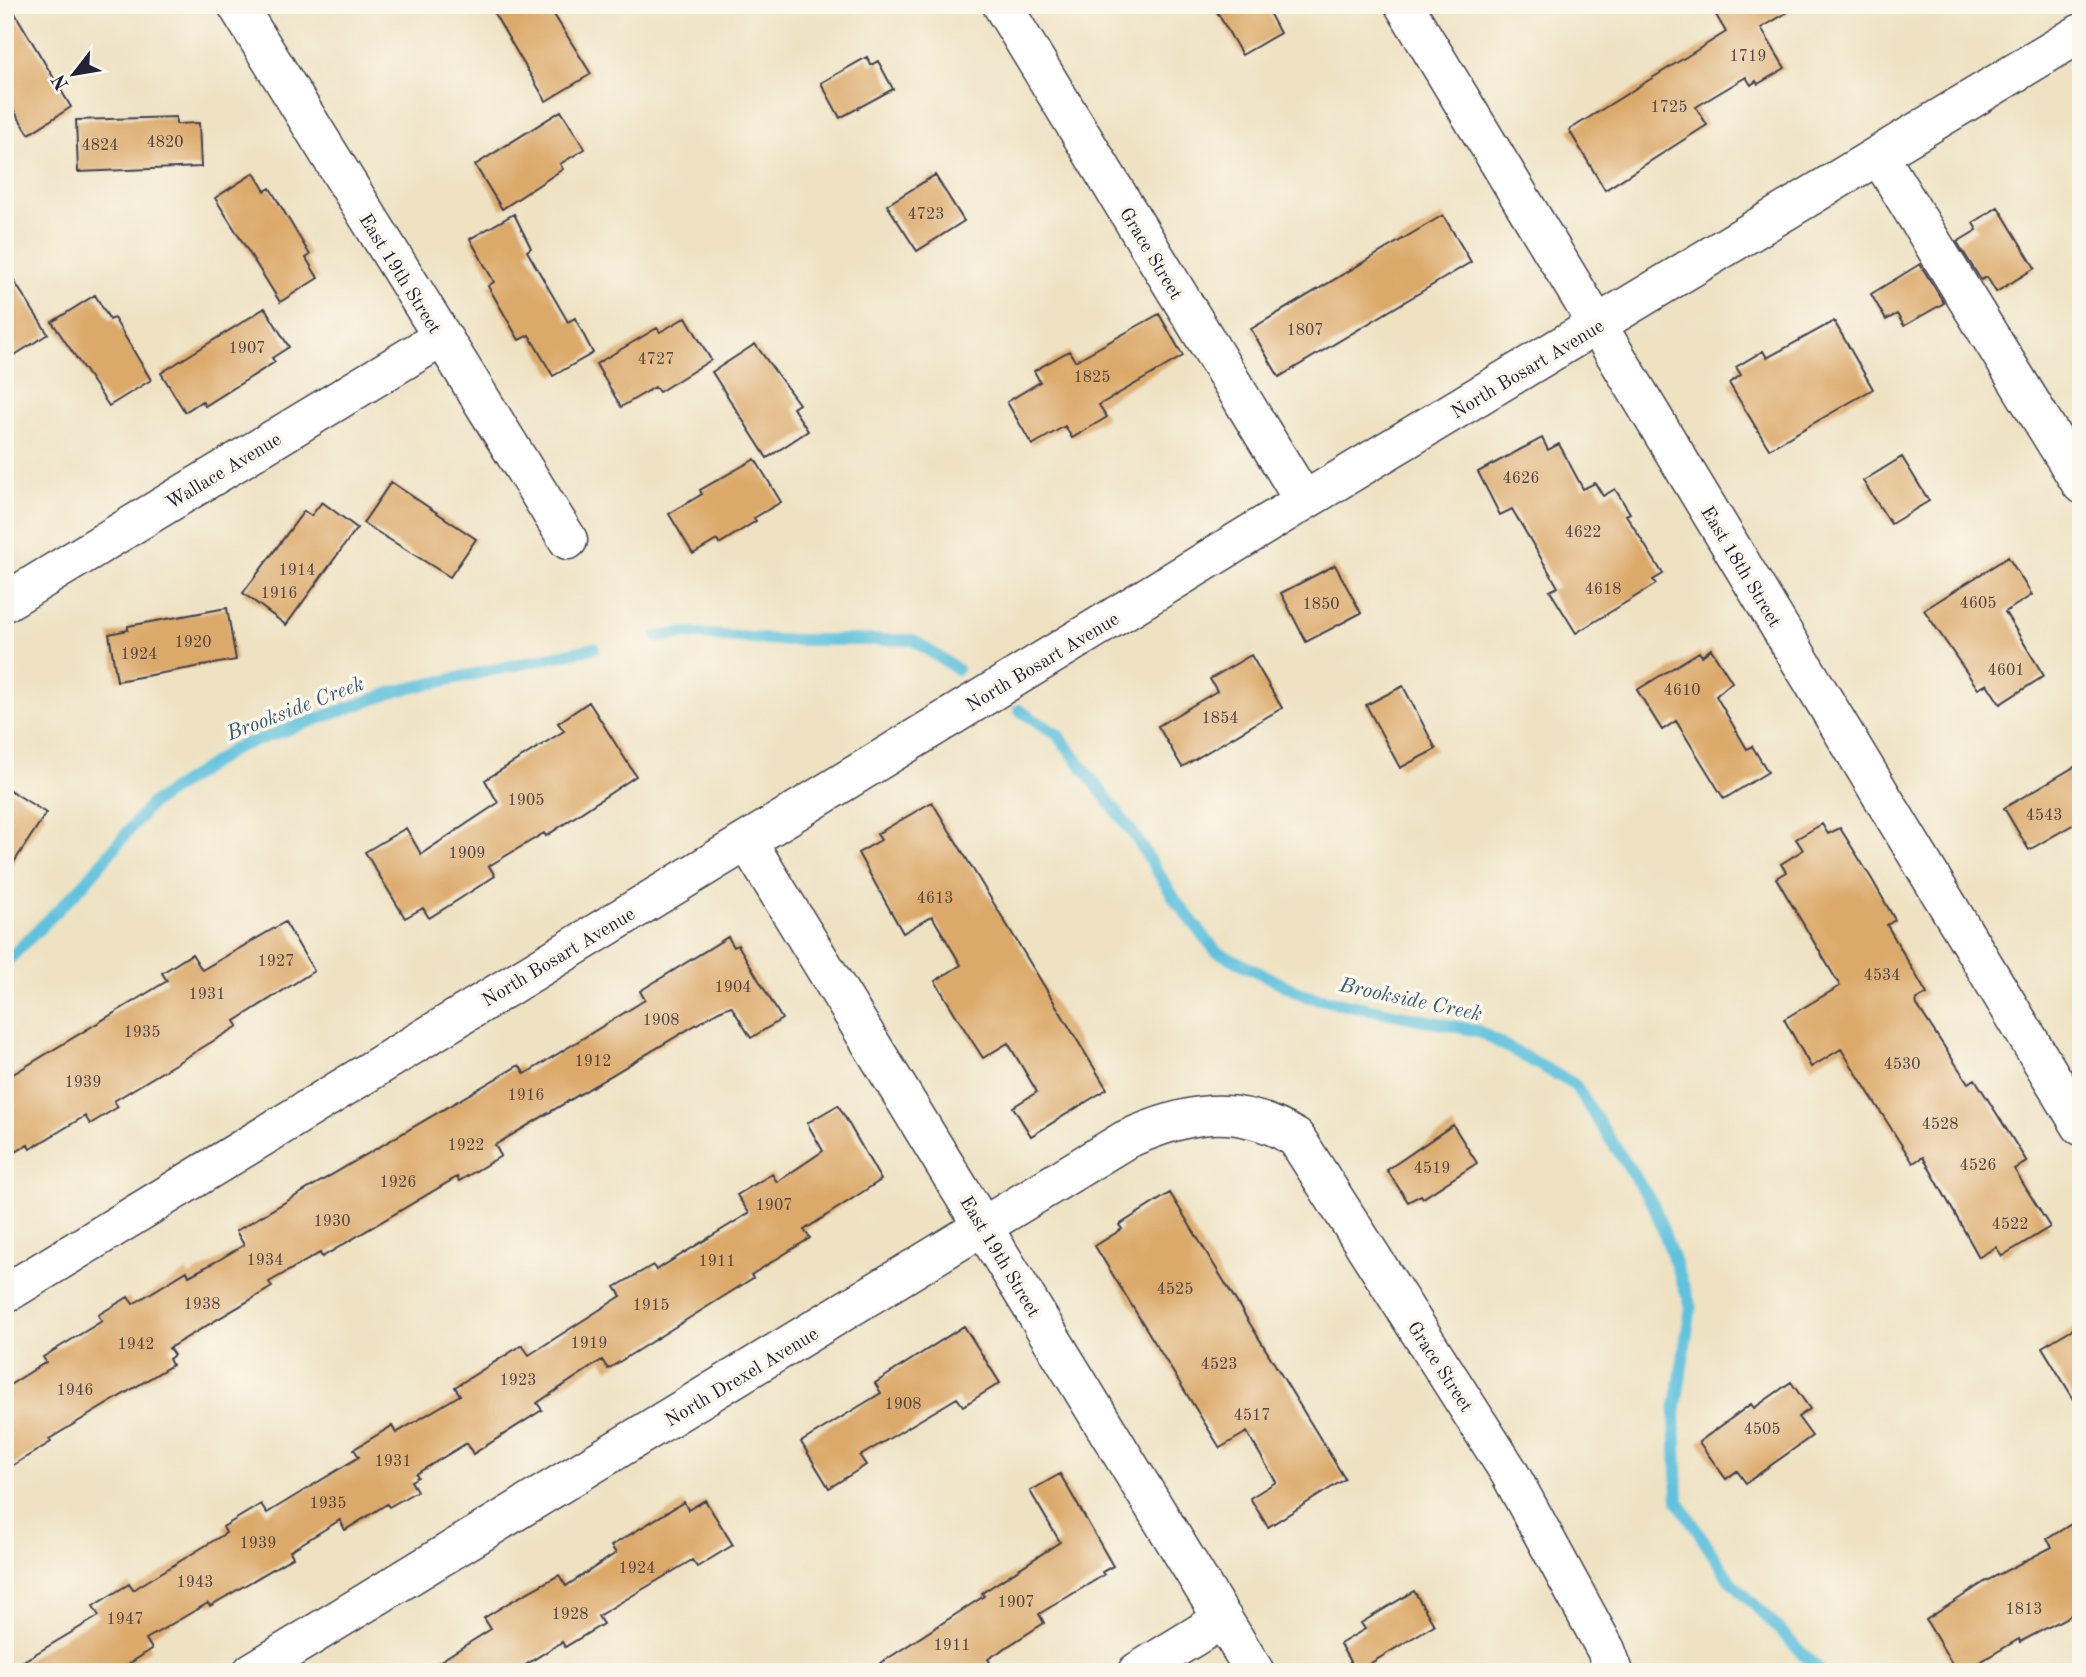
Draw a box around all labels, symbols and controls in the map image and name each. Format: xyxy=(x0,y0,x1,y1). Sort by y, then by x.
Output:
north arrow xyxy=(38,38,108,108)
house number: 1719 xyxy=(1729,49,1767,65)
text: N xyxy=(49,70,73,93)
house number: 1725 xyxy=(1650,100,1688,116)
house number: 4820 xyxy=(146,135,184,151)
house number: 4824 xyxy=(81,138,119,154)
street label: Grace Street xyxy=(1115,205,1185,304)
house number: 4723 xyxy=(907,207,945,223)
street label: East 19th Street xyxy=(354,211,443,338)
street label: North Bosart Avenue xyxy=(1449,317,1608,423)
house number: 1807 xyxy=(1286,323,1324,339)
house number: 1907 xyxy=(228,341,266,357)
house number: 4727 xyxy=(637,352,675,368)
house number: 1825 xyxy=(1073,370,1111,386)
street label: Wallace Avenue xyxy=(163,430,285,514)
house number: 4626 xyxy=(1502,471,1540,487)
street label: East 18th Street xyxy=(1696,503,1783,631)
house number: 4622 xyxy=(1564,525,1602,541)
house number: 1914 xyxy=(278,563,316,579)
house number: 4618 xyxy=(1584,582,1622,598)
house number: 1916 xyxy=(260,586,298,602)
house number: 4605 xyxy=(1959,596,1997,612)
house number: 1850 xyxy=(1302,597,1340,613)
street label: North Bosart Avenue xyxy=(964,610,1123,716)
house number: 1920 xyxy=(174,635,212,651)
house number: 1924 xyxy=(120,647,158,663)
house number: 4601 xyxy=(1987,663,2025,679)
water label: Brookside Creek xyxy=(223,674,367,746)
house number: 4610 xyxy=(1663,683,1701,699)
house number: 1854 xyxy=(1201,711,1239,727)
house number: 1905 xyxy=(507,793,545,809)
house number: 4543 xyxy=(2025,808,2063,824)
house number: 1909 xyxy=(448,846,486,862)
house number: 4613 xyxy=(916,891,954,907)
street label: North Bosart Avenue xyxy=(480,905,639,1011)
house number: 1927 xyxy=(257,954,295,970)
house number: 4534 xyxy=(1863,968,1901,984)
water label: Brookside Creek xyxy=(1336,975,1484,1026)
house number: 1904 xyxy=(714,980,752,996)
house number: 1931 xyxy=(188,987,226,1003)
house number: 1908 xyxy=(642,1013,680,1029)
house number: 1935 xyxy=(123,1025,161,1041)
house number: 1912 xyxy=(574,1054,612,1070)
house number: 4530 xyxy=(1883,1057,1921,1073)
house number: 1939 xyxy=(64,1075,102,1091)
house number: 1916 xyxy=(507,1088,545,1104)
house number: 4528 xyxy=(1921,1117,1959,1133)
house number: 1922 xyxy=(447,1138,485,1154)
house number: 4526 xyxy=(1959,1158,1997,1174)
house number: 4519 xyxy=(1413,1161,1451,1177)
house number: 1926 xyxy=(379,1175,417,1191)
street label: East 19th Street xyxy=(955,1193,1042,1321)
house number: 1907 xyxy=(755,1198,793,1214)
house number: 1930 xyxy=(313,1214,351,1230)
house number: 4522 xyxy=(1991,1217,2029,1233)
house number: 1934 xyxy=(246,1253,284,1269)
house number: 1911 xyxy=(698,1254,736,1270)
house number: 4525 xyxy=(1156,1282,1194,1298)
house number: 1938 xyxy=(183,1297,221,1313)
house number: 1915 xyxy=(632,1298,670,1314)
street label: Grace Street xyxy=(1403,1319,1475,1416)
street label: North Drexel Avenue xyxy=(663,1325,822,1431)
house number: 1919 xyxy=(570,1336,608,1352)
house number: 1942 xyxy=(117,1337,155,1353)
house number: 4523 xyxy=(1200,1357,1238,1373)
house number: 1923 xyxy=(499,1373,537,1389)
house number: 1946 xyxy=(56,1383,94,1399)
house number: 1908 xyxy=(884,1397,922,1413)
house number: 4517 xyxy=(1233,1408,1271,1424)
house number: 4505 xyxy=(1743,1422,1781,1438)
house number: 1931 xyxy=(374,1454,412,1470)
house number: 1935 xyxy=(309,1496,347,1512)
house number: 1939 xyxy=(239,1536,277,1552)
house number: 1924 xyxy=(618,1561,656,1577)
house number: 1943 xyxy=(176,1575,214,1591)
house number: 1907 xyxy=(997,1595,1035,1611)
house number: 1813 xyxy=(2005,1602,2043,1618)
house number: 1928 xyxy=(551,1607,589,1623)
house number: 1947 xyxy=(106,1612,144,1628)
house number: 1911 xyxy=(933,1638,971,1654)

